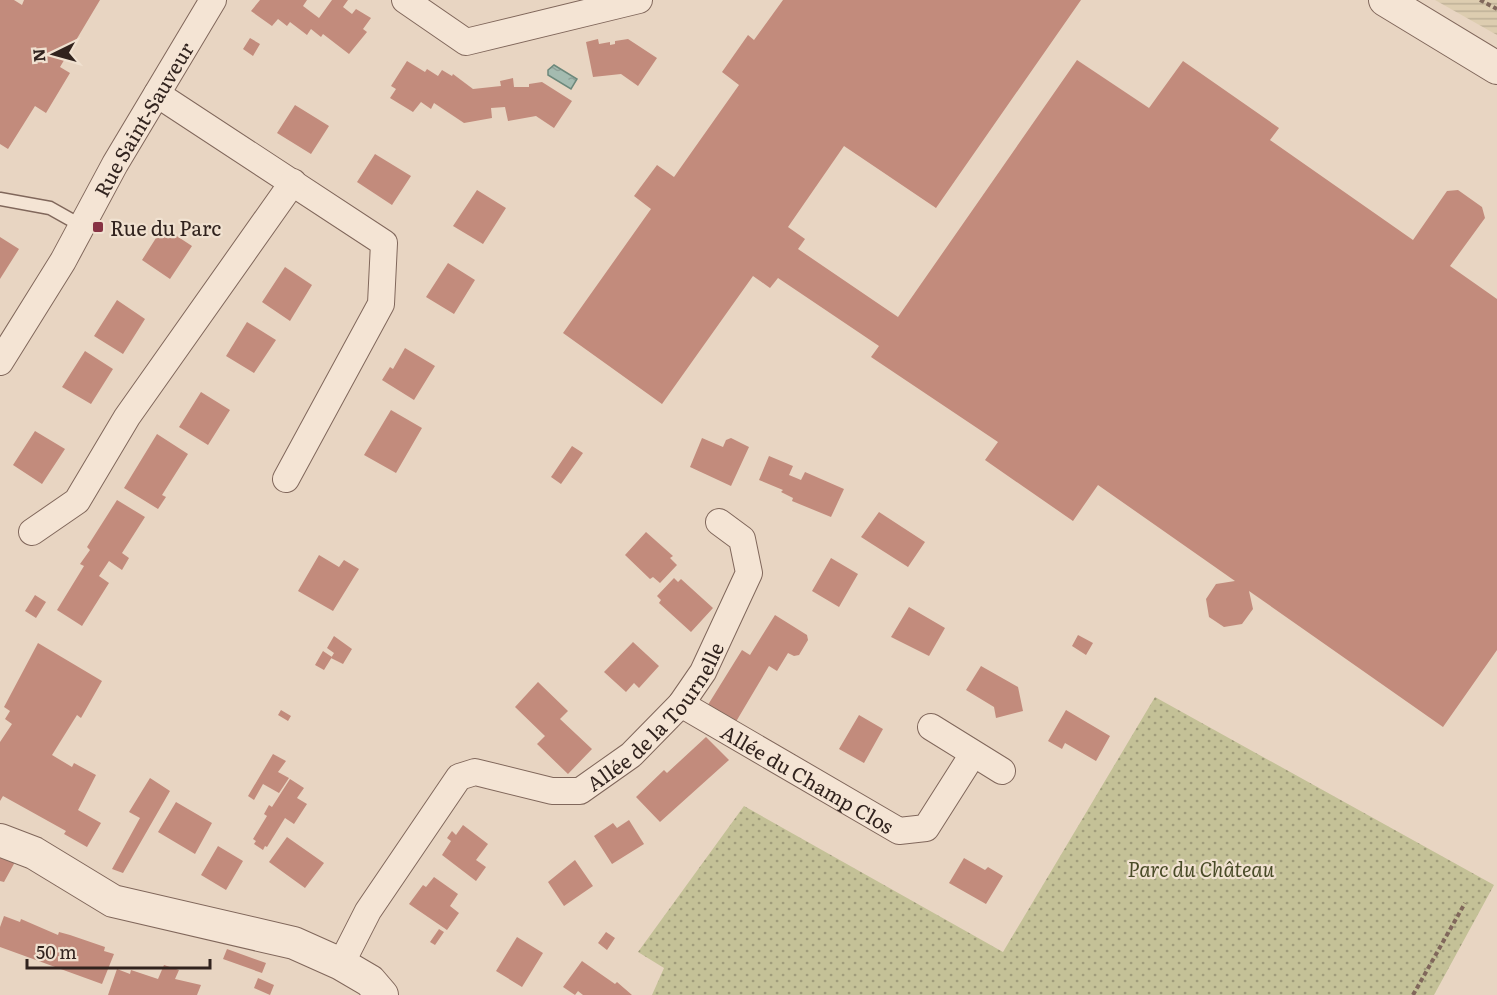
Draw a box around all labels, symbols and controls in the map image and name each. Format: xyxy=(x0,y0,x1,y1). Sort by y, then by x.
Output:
north arrow xyxy=(24,24,84,84)
street label: Rue Saint-Sauveur xyxy=(85,35,200,202)
text: N xyxy=(26,48,51,63)
place label: Rue du Parc xyxy=(110,212,221,242)
marker: Rue du Parc xyxy=(91,220,105,234)
street label: Allée de la Tournelle xyxy=(580,637,730,797)
street label: Allée du Champ Clos xyxy=(716,716,900,840)
park label: Parc du Château xyxy=(1128,853,1275,883)
scale bar xyxy=(27,932,210,970)
text: 50 m xyxy=(36,938,77,965)

